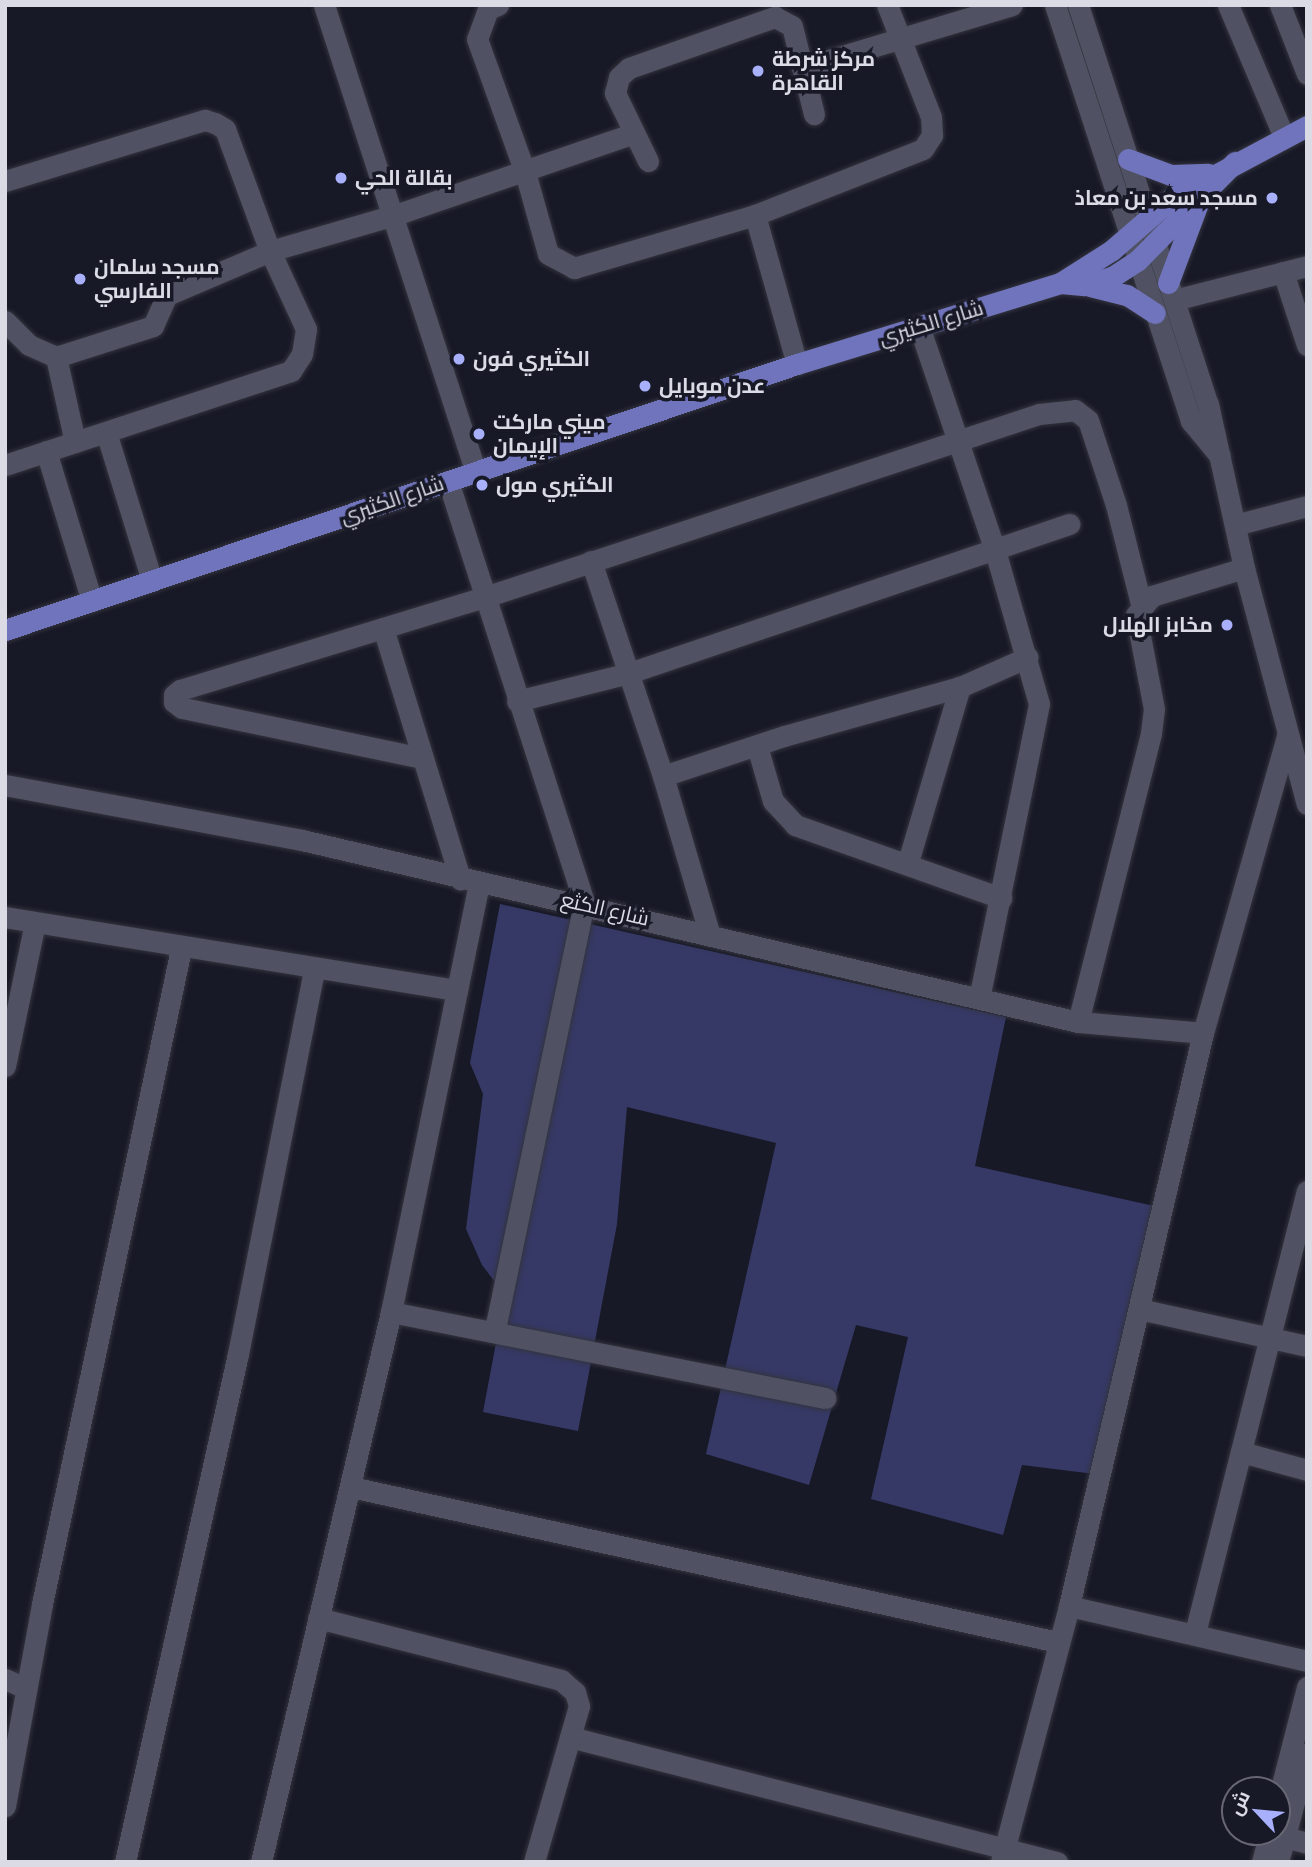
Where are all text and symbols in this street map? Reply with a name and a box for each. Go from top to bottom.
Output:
place label: مركز شرطة القاهرة [772,46,875,96]
marker: مركز شرطة القاهرة [750,63,766,79]
place label: بقالة الحي [355,165,453,191]
marker: بقالة الحي [333,170,349,186]
place label: مسجد سعد بن معاذ [1075,185,1258,211]
marker: مسجد سعد بن معاذ [1264,190,1280,206]
place label: مسجد سلمان الفارسي [94,254,220,304]
marker: مسجد سلمان الفارسي [72,271,88,287]
street label: شارع الكثيري [876,295,986,351]
place label: الكثيري فون [473,346,590,372]
marker: الكثيري فون [451,351,467,367]
place label: عدن موبايل [659,373,765,399]
marker: عدن موبايل [637,378,653,394]
place label: ميني ماركت الإيمان [493,409,606,459]
marker: ميني ماركت الإيمان [471,426,487,442]
street label: شارع الكثيري [337,471,447,529]
place label: الكثيري مول [496,472,614,498]
marker: الكثيري مول [474,477,490,493]
place label: مخابز الهلال [1103,612,1213,638]
marker: مخابز الهلال [1219,617,1235,633]
street label: شارع الكثع [558,887,652,931]
north arrow [1221,1776,1291,1846]
text: ش [1223,1786,1255,1819]

